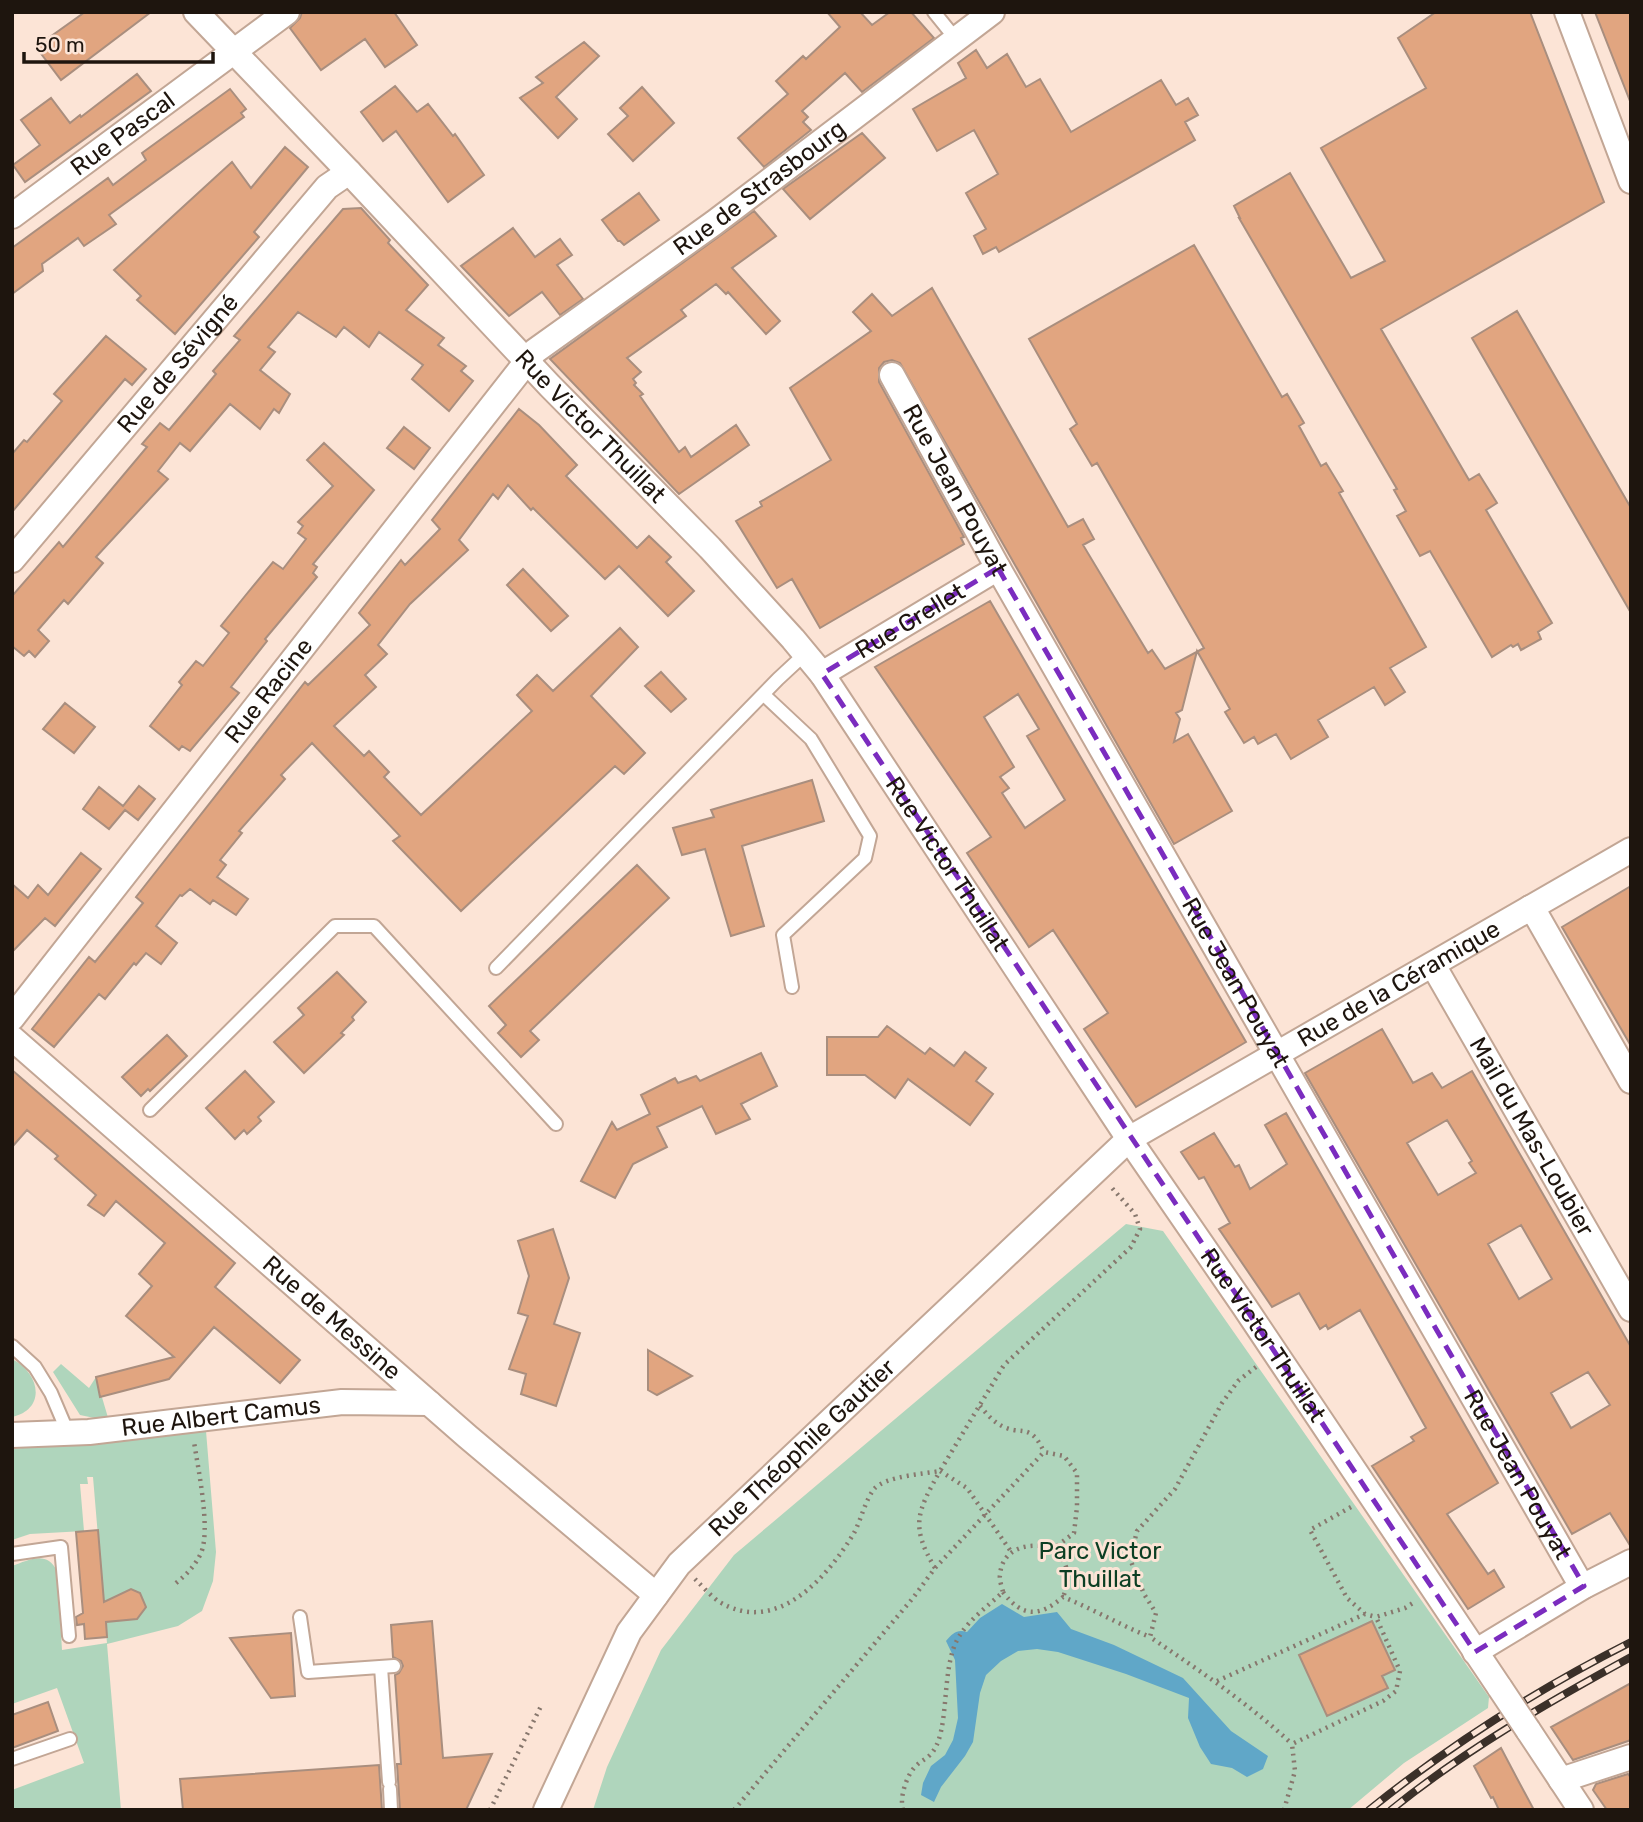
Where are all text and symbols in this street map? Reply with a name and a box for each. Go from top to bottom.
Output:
scale bar [24,21,214,65]
text: 50 m [35,32,85,57]
street label: Rue Pascal [65,86,180,182]
street label: Rue de Strasbourg [668,114,851,261]
street label: Rue de Sévigné [111,289,244,439]
street label: Rue Victor Thuillat [509,344,671,509]
street label: Rue Jean Pouyat [897,400,1013,580]
street label: Rue Grellet [850,577,970,665]
street label: Rue Racine [219,633,318,749]
street label: Rue Victor Thuillat [880,772,1015,957]
street label: Rue Jean Pouyat [1176,893,1295,1072]
street label: Rue de la Céramique [1292,914,1505,1053]
street label: Mail du Mas-Loubier [1464,1032,1600,1241]
street label: Rue Victor Thuillat [1195,1243,1332,1427]
street label: Rue de Messine [257,1250,407,1386]
street label: Rue Théophile Gautier [703,1353,901,1542]
street label: Rue Jean Pouyat [1458,1385,1577,1564]
street label: Rue Albert Camus [120,1391,322,1442]
park label: Parc Victor Thuillat [1039,1537,1161,1593]

